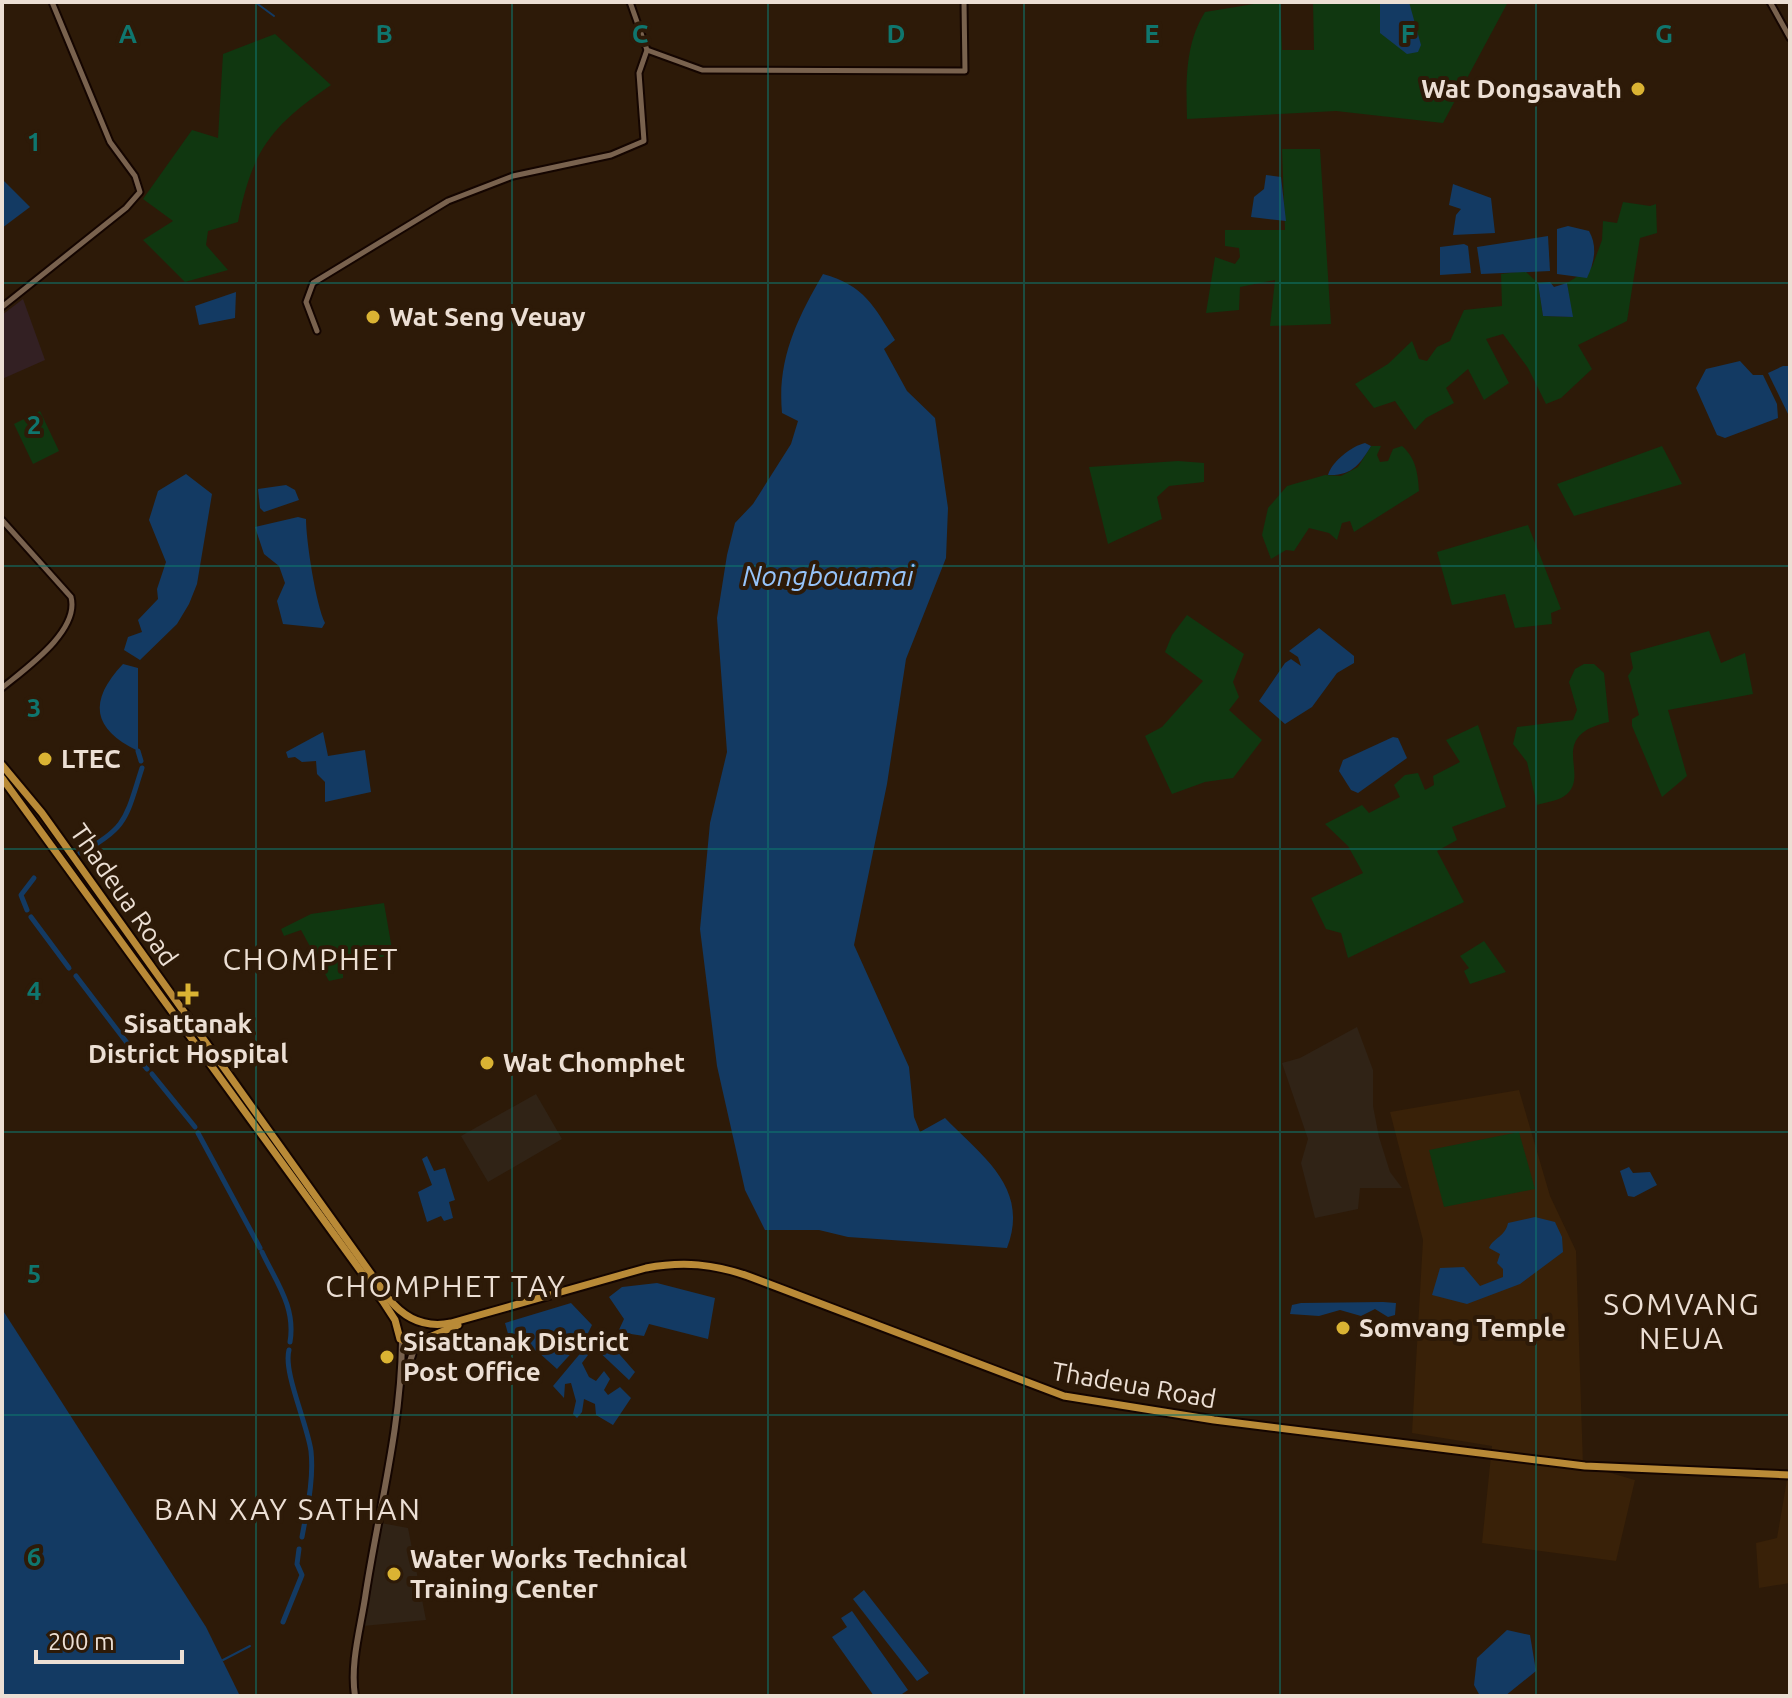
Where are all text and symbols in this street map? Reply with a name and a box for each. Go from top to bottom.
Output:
text: A [119,19,138,48]
text: B [375,19,393,48]
text: C [632,19,649,48]
text: D [887,19,905,48]
text: E [1144,19,1160,48]
text: F [1401,19,1415,48]
text: G [1655,19,1673,48]
place label: Wat Dongsavath [1421,74,1622,103]
marker: Wat Dongsavath [1629,80,1647,98]
text: 1 [27,127,41,156]
place label: Wat Seng Veuay [389,302,586,331]
marker: Wat Seng Veuay [364,308,382,326]
text: 2 [27,410,41,439]
water label: Nongbouamai [742,560,915,591]
text: 3 [27,693,41,722]
place label: LTEC [61,744,121,773]
marker: LTEC [36,750,54,768]
street label: Thadeua Road [65,818,184,971]
district label: CHOMPHET [222,942,400,976]
text: 4 [27,976,41,1005]
marker: Sisattanak District Hospital [177,983,199,1005]
place label: Sisattanak District Hospital [88,1009,288,1068]
place label: Wat Chomphet [503,1048,685,1077]
marker: Wat Chomphet [478,1054,496,1072]
text: 5 [27,1259,41,1288]
district label: CHOMPHET TAY [325,1269,567,1303]
district label: SOMVANG NEUA [1603,1287,1761,1355]
place label: Somvang Temple [1359,1313,1566,1342]
marker: Somvang Temple [1334,1319,1352,1337]
place label: Sisattanak District Post Office [403,1327,629,1386]
marker: Sisattanak District Post Office [378,1348,396,1366]
street label: Thadeua Road [1050,1356,1219,1413]
district label: BAN XAY SATHAN [154,1492,422,1526]
text: 6 [27,1542,41,1571]
place label: Water Works Technical Training Center [410,1544,687,1603]
marker: Water Works Technical Training Center [385,1565,403,1583]
scale bar [36,1614,182,1664]
text: 200 m [48,1628,115,1655]

